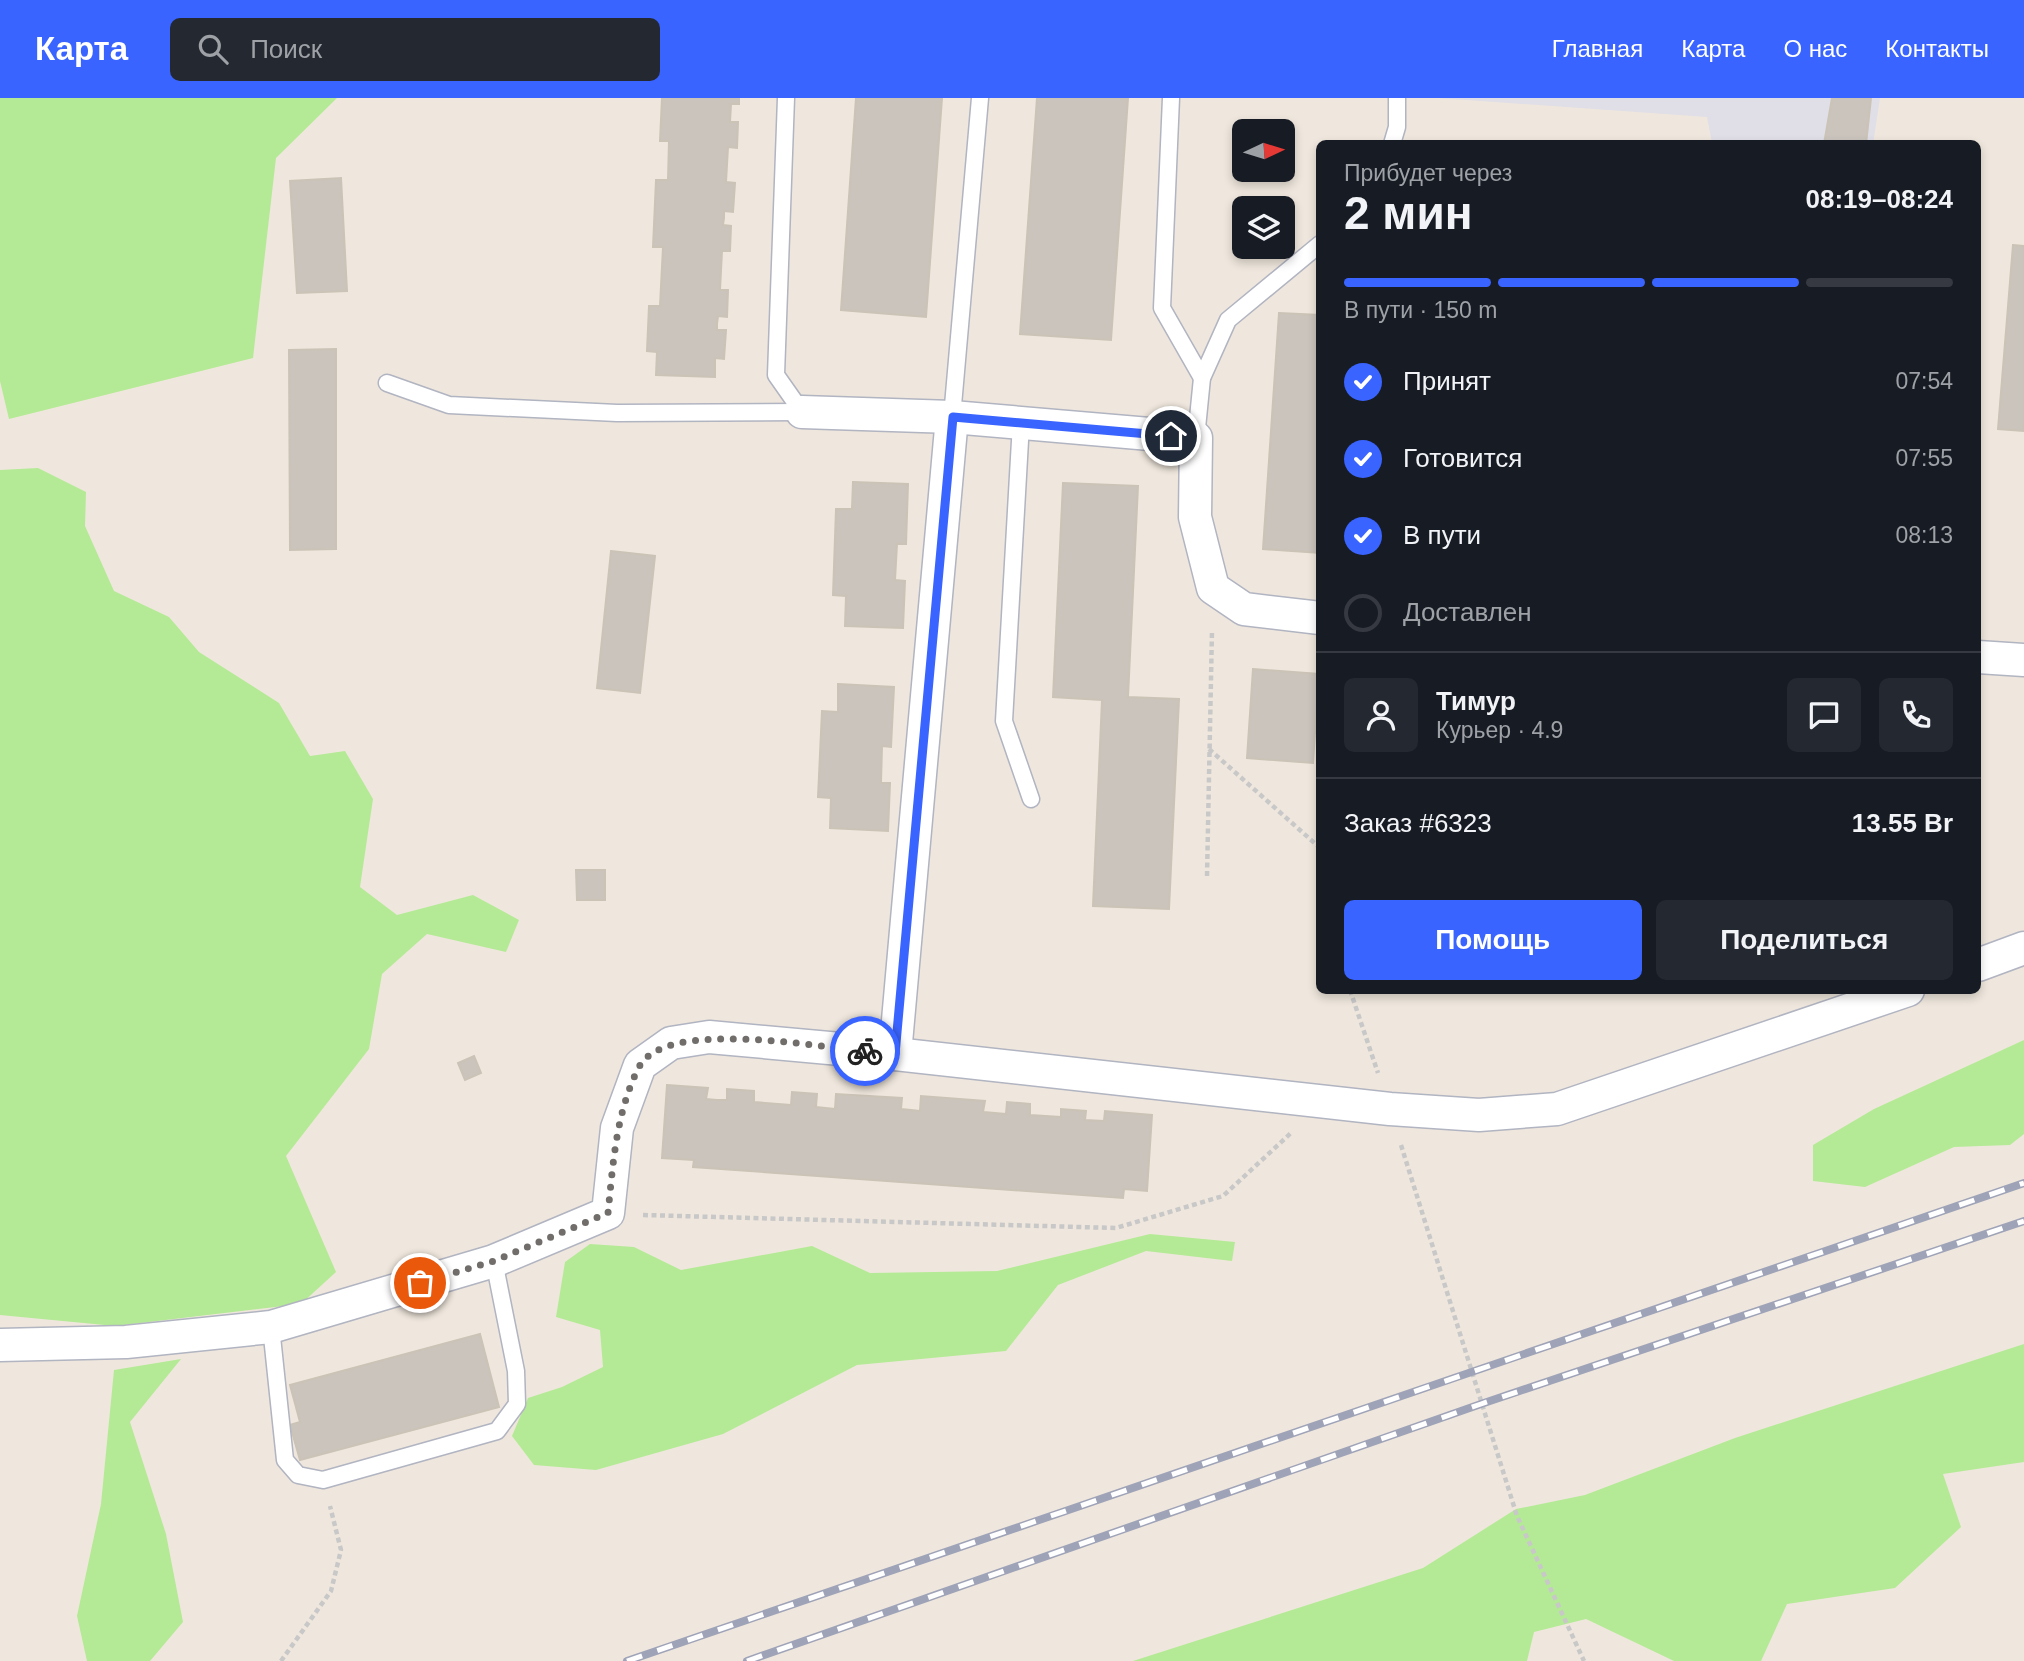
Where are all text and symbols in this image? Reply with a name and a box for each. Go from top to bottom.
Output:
search box [170,18,660,81]
text: Карта [35,30,128,67]
icon: search [194,30,232,68]
text: Поиск [250,34,322,64]
text: Главная [1552,35,1643,62]
text: Карта [1681,35,1745,62]
text: О нас [1783,35,1847,62]
text: Контакты [1885,35,1989,62]
north arrow [1232,119,1295,182]
map controls [1232,119,1295,259]
text: Прибудет через [1344,160,1512,186]
text: 08:19–08:24 [1806,184,1953,214]
text: 2 мин [1344,187,1472,239]
button: layers [1232,196,1295,259]
text: В пути · 150 m [1344,297,1497,323]
icon: check [1344,363,1382,401]
text: Принят [1403,366,1491,396]
text: 07:54 [1895,368,1953,394]
pin [1141,406,1201,466]
icon: home [1152,417,1190,455]
icon: check [1344,440,1382,478]
text: Готовится [1403,443,1522,473]
text: 07:55 [1895,445,1953,471]
icon: check [1344,517,1382,555]
text: В пути [1403,520,1481,550]
text: 08:13 [1895,522,1953,548]
text: Доставлен [1403,597,1532,627]
button: person [1344,678,1418,752]
button: chat [1787,678,1861,752]
button: phone [1879,678,1953,752]
text: Тимур [1436,686,1516,716]
text: Курьер · 4.9 [1436,717,1563,743]
text: Заказ #6323 [1344,808,1492,838]
text: 13.55 Br [1852,808,1953,838]
button: Помощь [1344,900,1642,980]
button: Поделиться [1656,900,1953,980]
courier [830,1016,900,1086]
icon: bike [846,1032,884,1070]
pin [390,1253,450,1313]
icon: bag [401,1264,439,1302]

